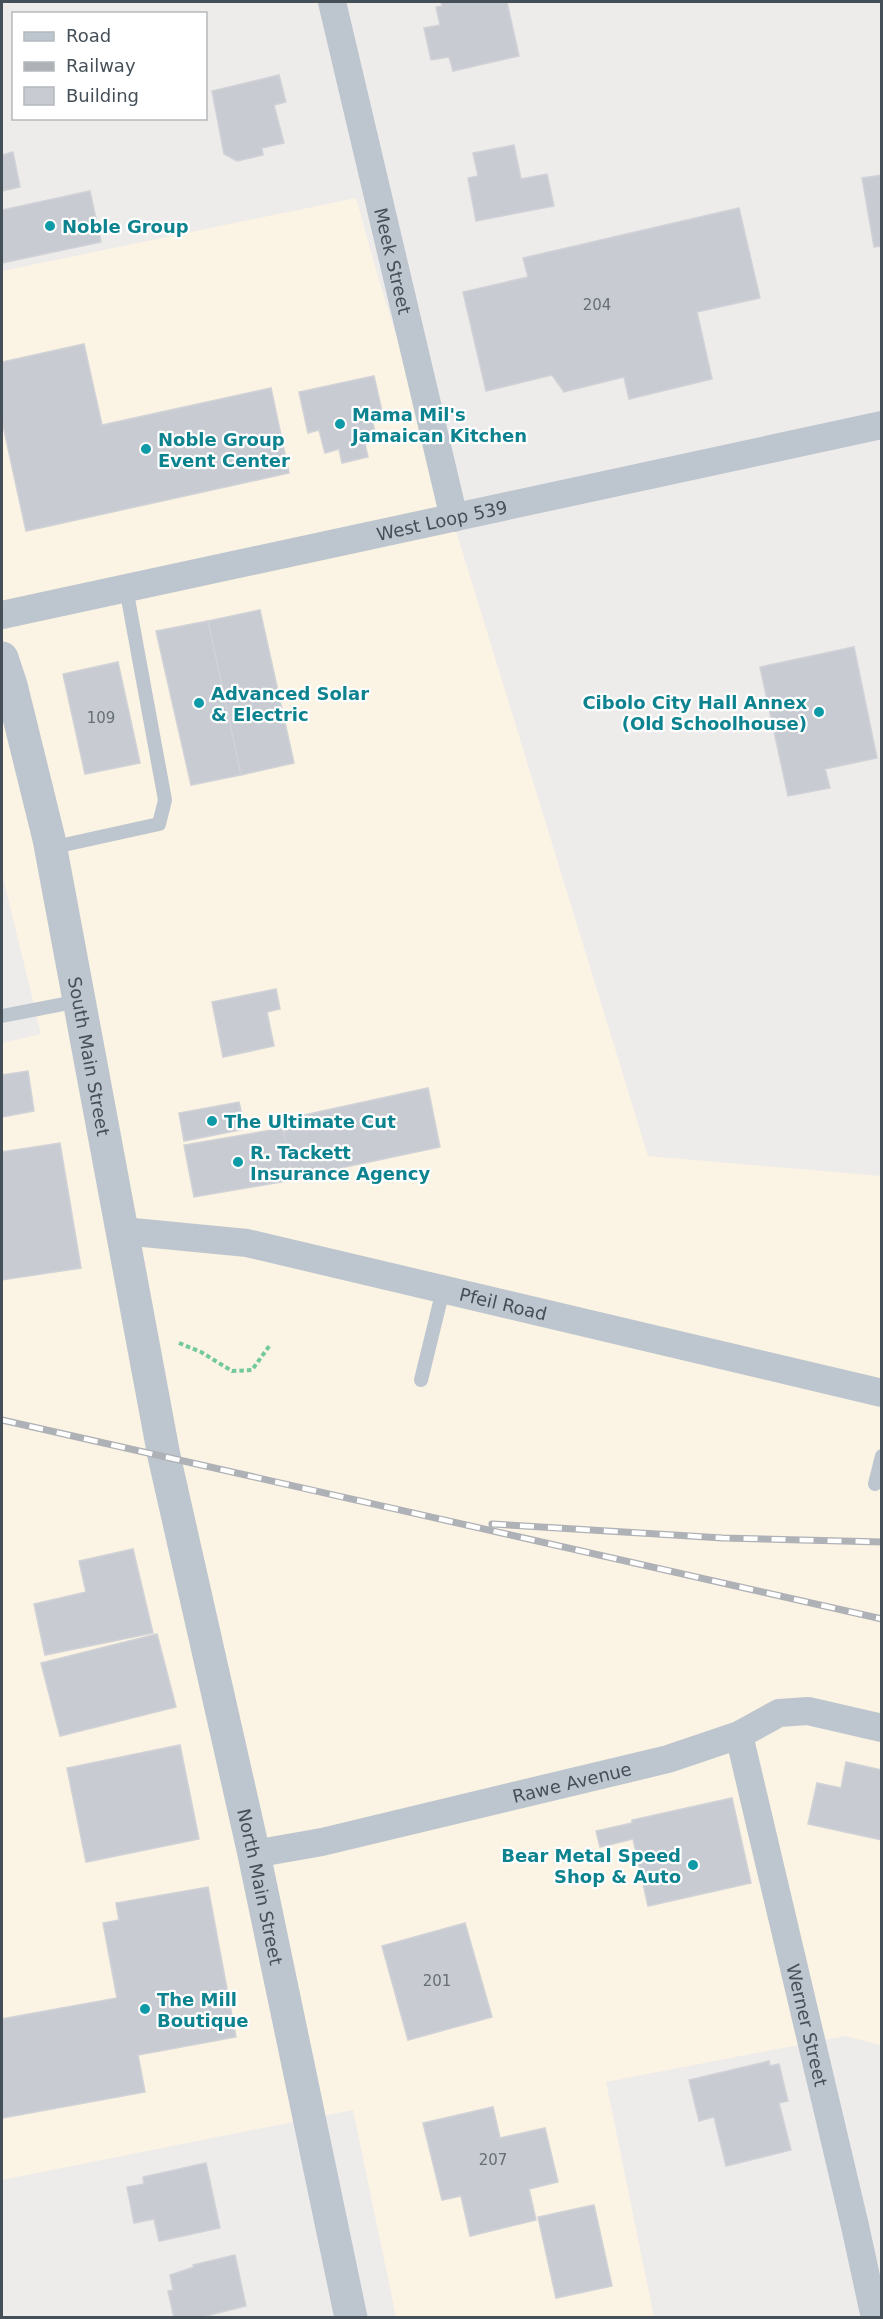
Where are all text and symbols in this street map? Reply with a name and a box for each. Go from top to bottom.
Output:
legend [12,12,207,120]
text: Road [66,25,111,46]
text: Railway [66,55,136,76]
text: Building [66,85,139,106]
street label: Meek Street [370,206,416,316]
place label: Noble Group [62,216,189,237]
marker: Noble Group [43,219,57,233]
house number: 204 [583,296,611,314]
place label: Mama Mil's Jamaican Kitchen [350,404,527,446]
marker: Mama Mil's Jamaican Kitchen [333,417,347,431]
place label: Noble Group Event Center [158,429,290,471]
marker: Noble Group Event Center [139,442,153,456]
street label: West Loop 539 [375,496,509,544]
place label: Advanced Solar & Electric [211,683,369,725]
place label: Cibolo City Hall Annex (Old Schoolhouse) [582,692,807,734]
marker: Advanced Solar & Electric [192,696,206,710]
marker: Cibolo City Hall Annex (Old Schoolhouse) [812,705,826,719]
house number: 109 [87,709,115,727]
street label: South Main Street [64,975,115,1138]
place label: The Ultimate Cut [224,1111,396,1132]
marker: The Ultimate Cut [205,1114,219,1128]
place label: R. Tackett Insurance Agency [250,1142,431,1184]
marker: R. Tackett Insurance Agency [231,1155,245,1169]
street label: Pfeil Road [458,1283,549,1324]
street label: Rawe Avenue [510,1758,633,1806]
street label: North Main Street [233,1806,287,1967]
place label: Bear Metal Speed Shop & Auto [501,1845,681,1887]
marker: Bear Metal Speed Shop & Auto [686,1858,700,1872]
street label: Werner Street [783,1962,832,2088]
house number: 201 [423,1972,451,1990]
place label: The Mill Boutique [157,1989,249,2031]
marker: The Mill Boutique [138,2002,152,2016]
house number: 207 [479,2151,507,2169]

